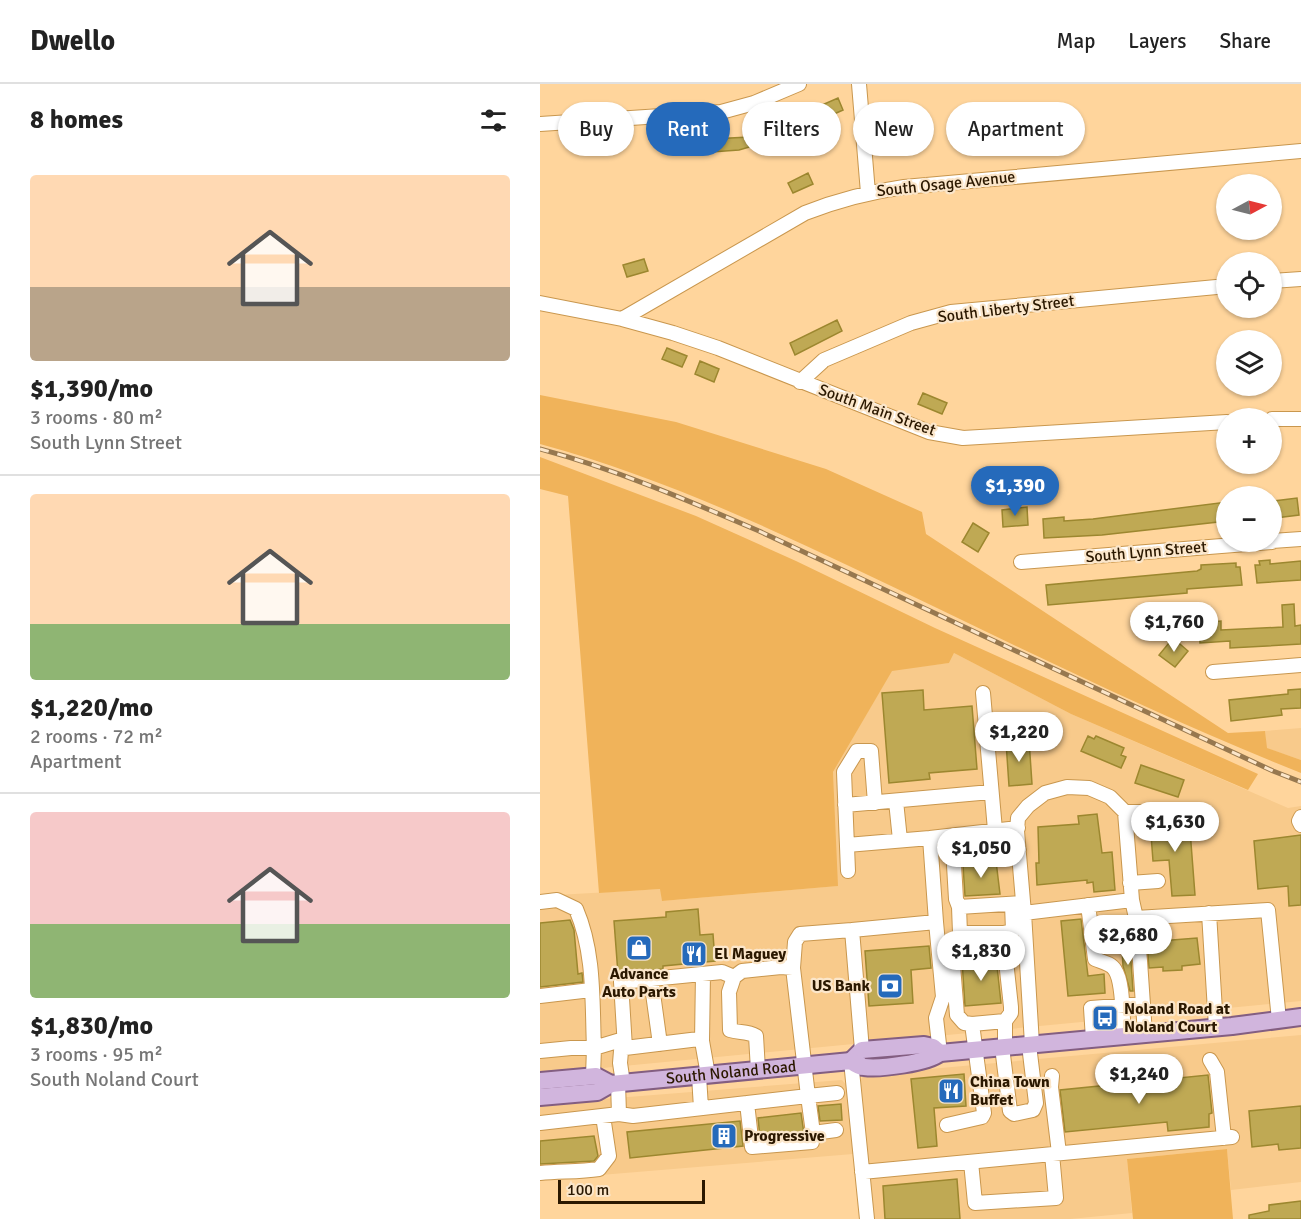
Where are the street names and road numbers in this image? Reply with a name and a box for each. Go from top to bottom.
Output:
street label: South Osage Avenue [876,167,1016,201]
street label: South Liberty Street [937,291,1076,327]
street label: South Main Street [816,380,939,441]
street label: South Lynn Street [1085,537,1208,567]
street label: South Noland Road [665,1056,797,1089]

